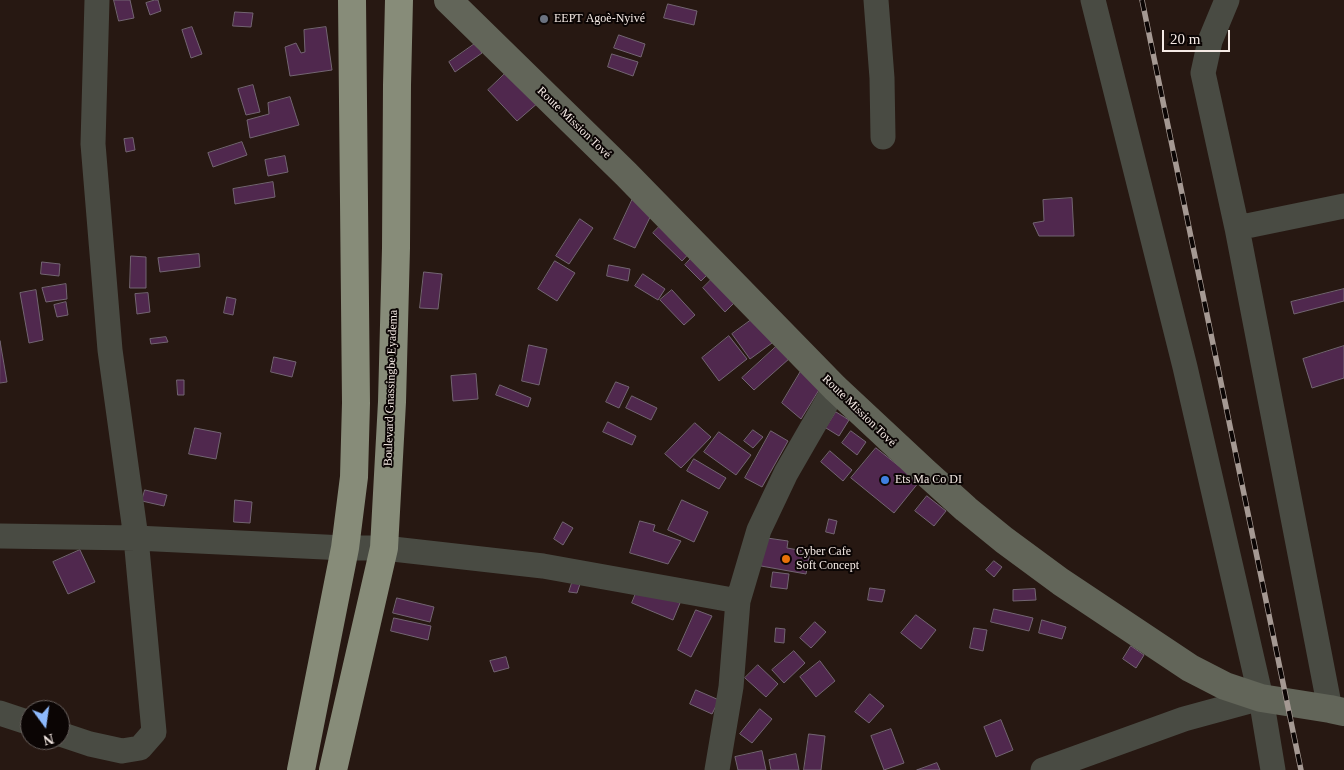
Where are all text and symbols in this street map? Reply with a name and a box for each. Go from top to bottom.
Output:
place label: EEPT Agoè-Nyivé [554,12,645,26]
marker: EEPT Agoè-Nyivé [538,13,550,25]
scale bar [1164,20,1232,52]
text: 20 m [1170,31,1200,47]
street label: Route Mission Tové [534,84,614,162]
street label: Boulevard Gnassingbe Eyadema [381,309,401,467]
street label: Route Mission Tové [819,372,899,450]
place label: Ets Ma Co DI [895,473,962,487]
marker: Ets Ma Co DI [879,474,891,486]
place label: Cyber Cafe Soft Concept [796,545,859,573]
marker: Cyber Cafe Soft Concept [780,553,792,565]
north arrow [20,700,70,750]
text: N [42,731,55,748]

